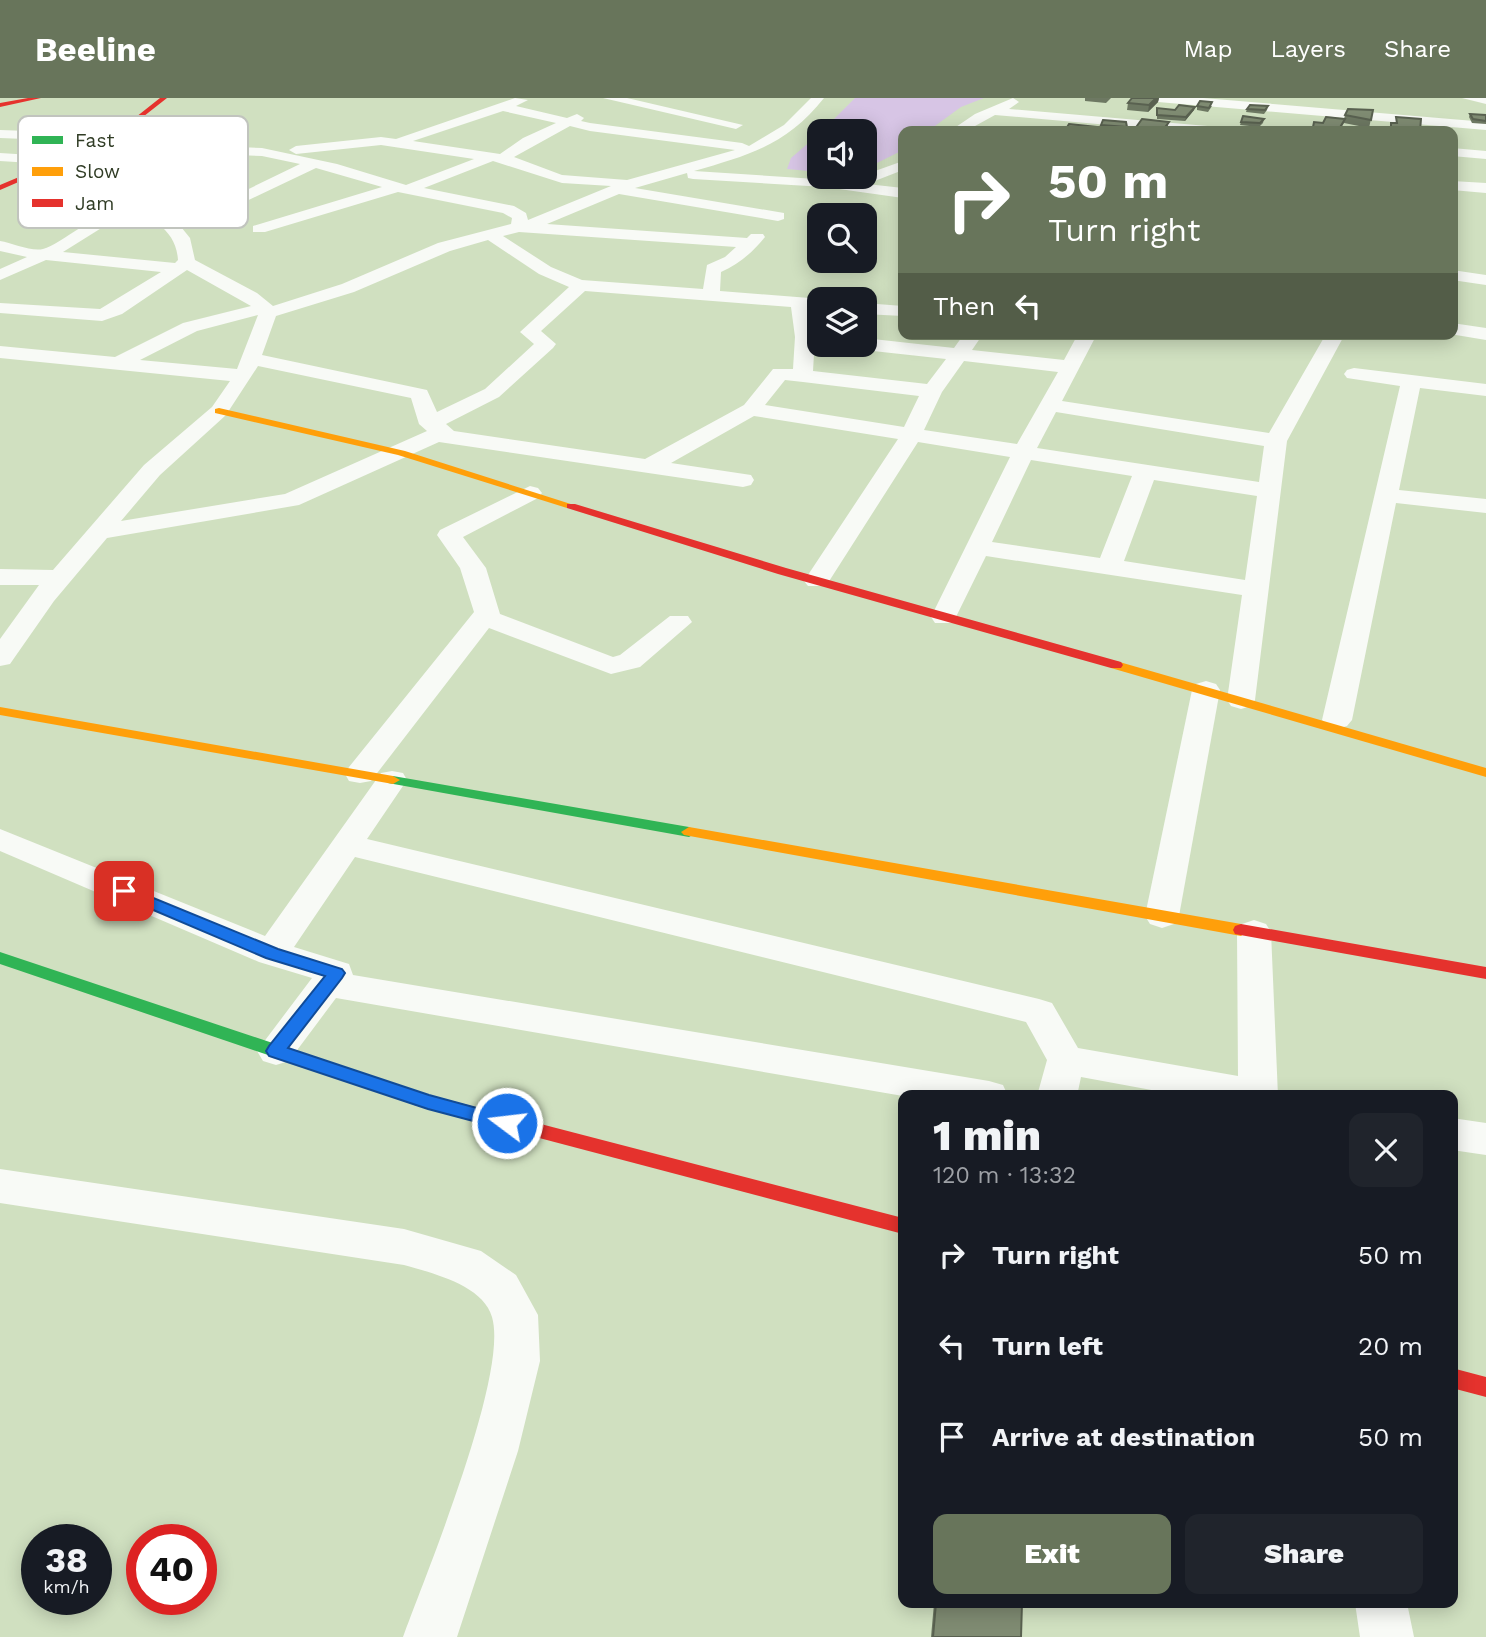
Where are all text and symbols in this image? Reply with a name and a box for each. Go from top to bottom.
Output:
text: Beeline [35,30,156,69]
text: Map [1184,35,1232,63]
text: Layers [1270,35,1346,63]
text: Share [1384,35,1451,63]
legend [18,116,248,228]
map controls [807,119,877,357]
button: sound [807,119,877,189]
text: Fast [75,129,114,152]
text: 50 m [1048,152,1168,210]
icon: right [933,154,1024,245]
text: Slow [75,160,120,183]
text: Jam [75,192,114,215]
button: search [807,203,877,273]
text: Turn right [1048,211,1200,249]
button: layers [807,287,877,357]
icon: left [1009,287,1047,325]
text: Then [933,291,995,321]
pin [94,861,154,921]
icon: arrive [105,872,143,910]
position arrow [470,1086,544,1160]
text: 1 min [933,1111,1041,1160]
button: close [1349,1113,1423,1187]
text: 120 m · 13:32 [933,1162,1076,1189]
icon: right [933,1236,971,1274]
text: Turn right [992,1240,1119,1270]
text: 50 m [1358,1240,1423,1270]
icon: left [933,1327,971,1365]
text: Turn left [992,1331,1103,1361]
text: 20 m [1358,1331,1423,1361]
icon: arrive [933,1418,971,1456]
text: Arrive at destination [992,1422,1255,1452]
text: 50 m [1358,1422,1423,1452]
button: Exit [933,1514,1171,1594]
button: Share [1185,1514,1423,1594]
speed limit sign: 40 [126,1524,217,1615]
text: 38 [45,1539,88,1581]
text: km/h [43,1576,90,1597]

